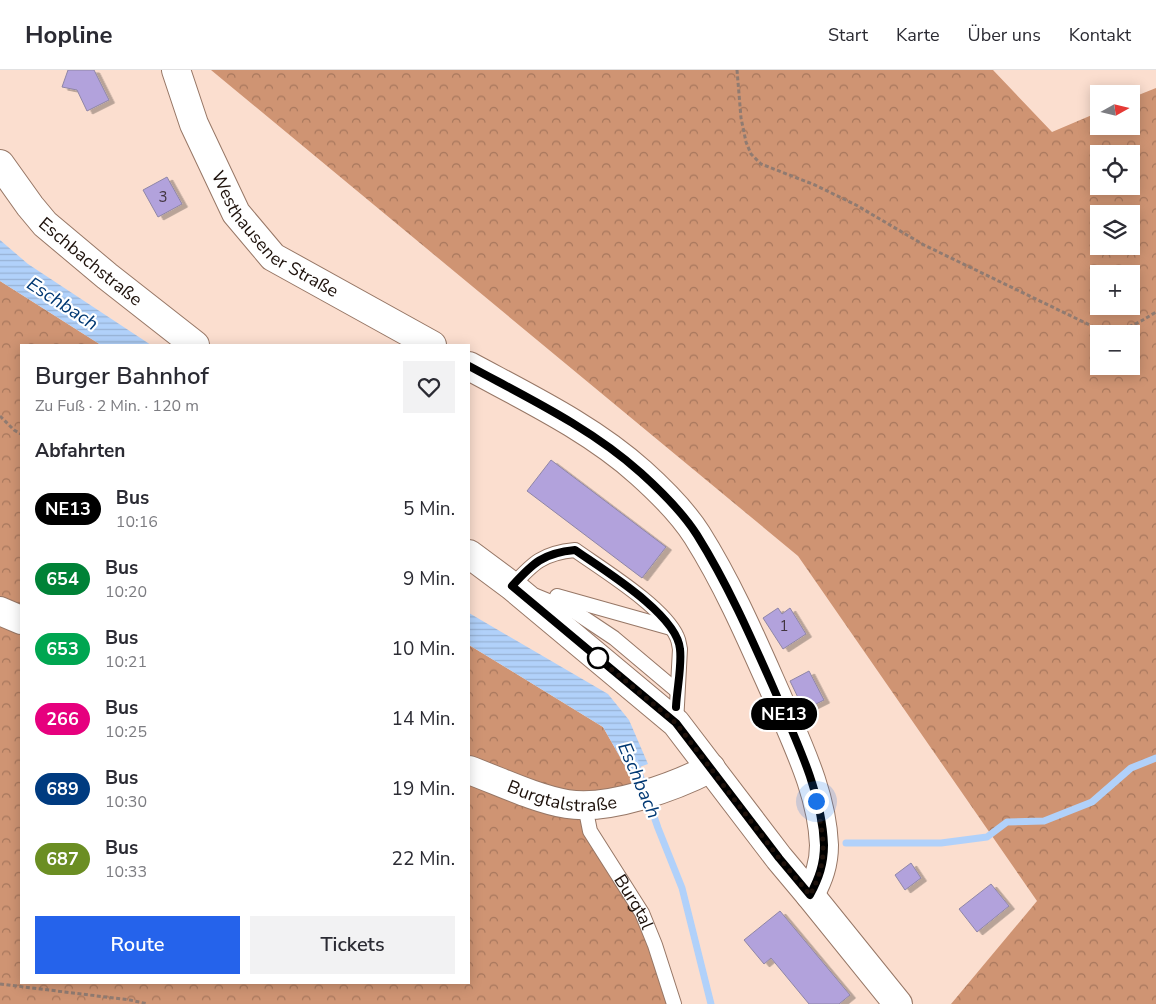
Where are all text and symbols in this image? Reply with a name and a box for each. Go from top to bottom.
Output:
text: Hopline [25,19,113,51]
text: Start [828,23,868,47]
text: Karte [896,23,940,47]
text: Über uns [968,23,1041,47]
text: Kontakt [1069,23,1131,47]
north arrow [1090,85,1140,135]
map controls [1090,85,1140,375]
button: locate [1090,145,1140,195]
street label: Westhausener Straße [206,167,343,303]
house number: 3 [158,187,168,207]
button: layers [1090,205,1140,255]
street label: Eschbachstraße [36,211,146,311]
button: + [1090,265,1140,315]
water label: Eschbach [23,272,103,334]
button: − [1090,325,1140,375]
text: Burger Bahnhof [35,360,209,392]
button: heart [403,361,455,413]
text: Zu Fuß · 2 Min. · 120 m [35,395,199,417]
text: Abfahrten [35,438,125,464]
text: Bus [116,485,149,511]
text: 5 Min. [403,496,455,522]
text: NE13 [45,497,91,521]
text: 10:16 [116,511,158,533]
text: Bus [105,555,138,581]
text: 9 Min. [403,566,455,592]
text: 654 [46,567,79,591]
text: 10:20 [105,581,147,603]
house number: 1 [779,616,789,636]
text: Bus [105,625,138,651]
text: 10 Min. [392,636,455,662]
text: 653 [46,637,79,661]
unlabelled marker [587,647,609,669]
text: 10:21 [105,651,147,673]
text: Bus [105,695,138,721]
line badge: NE13 [749,698,819,730]
text: NE13 [761,702,807,726]
text: 14 Min. [392,706,455,732]
text: 266 [46,707,79,731]
text: 10:25 [105,721,147,743]
water label: Eschbach [611,738,667,822]
text: Bus [105,765,138,791]
street label: Burgtalstraße [504,774,619,817]
text: 19 Min. [392,776,455,802]
text: 689 [46,777,79,801]
your location [804,789,829,814]
text: 10:30 [105,791,147,813]
text: Bus [105,835,138,861]
text: 22 Min. [392,846,455,872]
text: 687 [46,847,79,871]
text: 10:33 [105,861,147,883]
street label: Burgtal [608,870,660,934]
button: Route [35,916,240,974]
button: Tickets [250,916,455,974]

